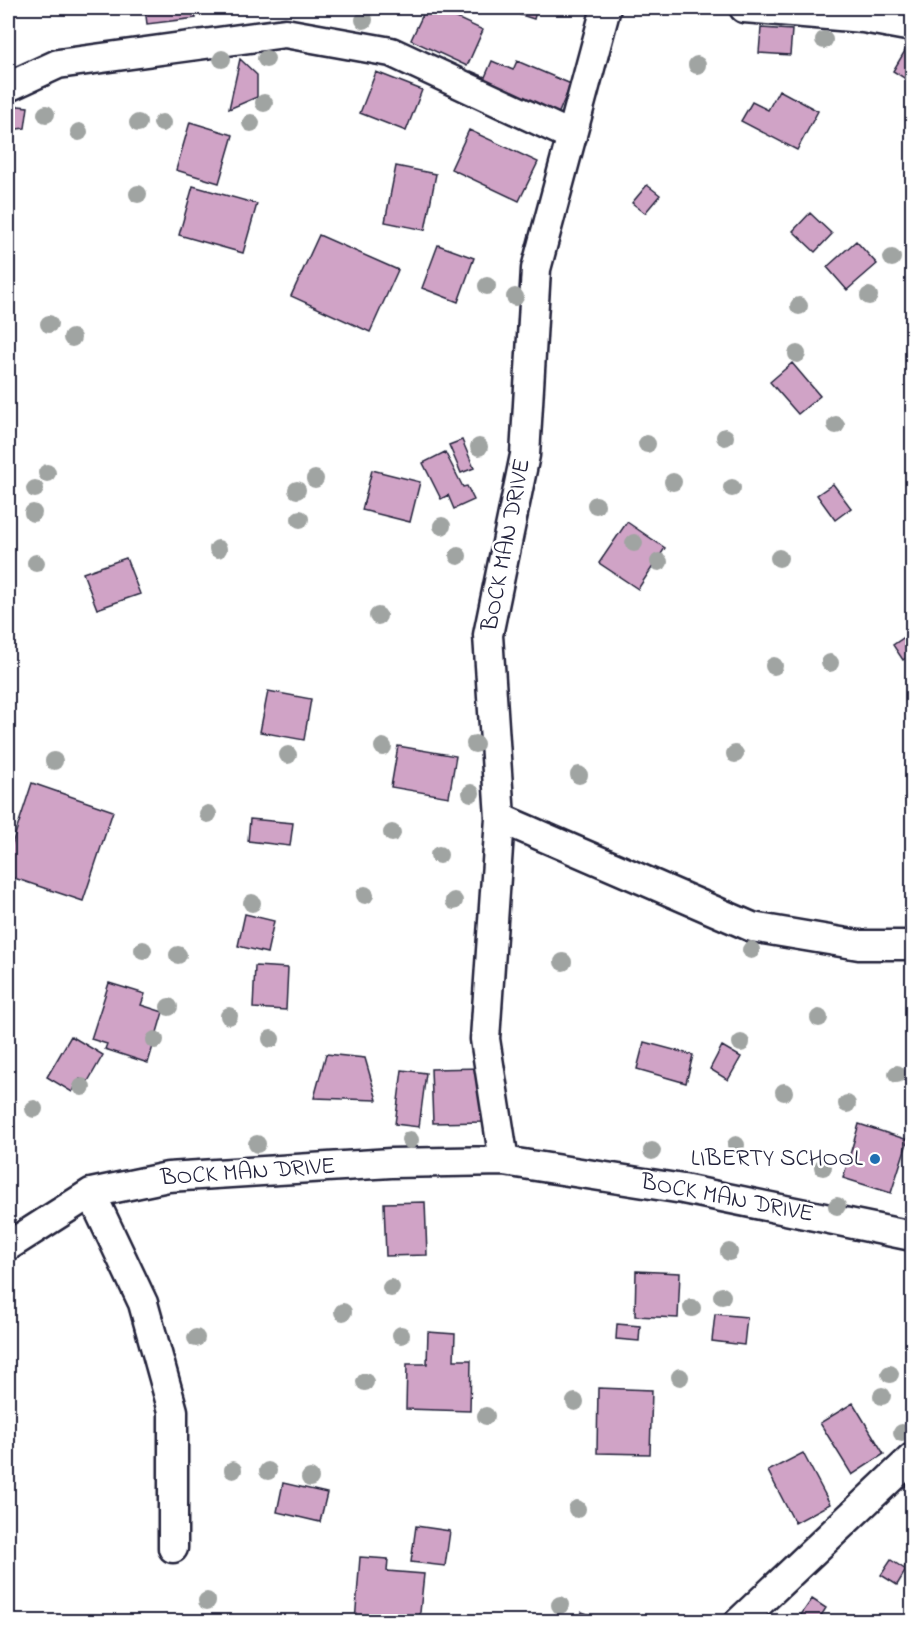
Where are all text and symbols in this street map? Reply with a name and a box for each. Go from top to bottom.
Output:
street label: BOCK MAN DRIVE [473,456,541,635]
place label: LIBERTY SCHOOL [691,1142,863,1177]
street label: BOCK MAN DRIVE [158,1149,337,1197]
marker: LIBERTY SCHOOL [868,1152,882,1166]
street label: BOCK MAN DRIVE [637,1165,816,1233]

